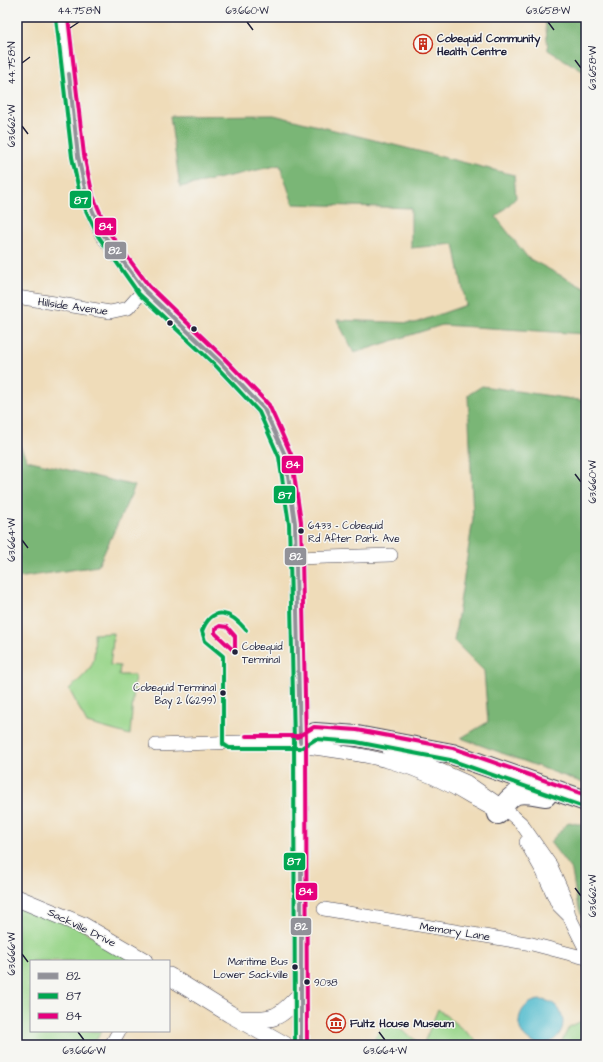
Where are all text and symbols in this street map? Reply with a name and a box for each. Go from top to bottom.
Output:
text: 44.758°N [57,4,101,18]
text: 63.660°W [225,4,269,18]
text: 63.658°W [526,4,571,18]
place label: Cobequid Community Health Centre [436,31,541,59]
building icon: Cobequid Community Health Centre [412,33,434,55]
text: 44.758°N [5,41,19,85]
text: 63.658°W [586,45,600,90]
text: 63.662°W [5,104,19,147]
line badge: 87 [69,190,92,209]
text: 87 [74,193,88,208]
line badge: 84 [94,217,117,236]
text: 84 [99,219,114,234]
line badge: 82 [104,241,127,260]
text: 82 [108,243,122,258]
street label: Hillside Avenue [37,294,109,319]
unlabelled marker [165,318,175,328]
unlabelled marker [189,324,199,334]
line badge: 84 [281,455,304,474]
text: 84 [286,457,301,472]
text: 63.660°W [586,460,600,504]
line badge: 87 [273,485,296,504]
text: 87 [278,488,292,503]
text: 63.664°W [5,518,19,562]
place label: 6433 - Cobequid Rd After Park Ave [308,519,400,546]
marker: 6433 - Cobequid Rd After Park Ave [296,526,306,536]
line badge: 82 [284,547,307,566]
text: 82 [289,549,303,564]
place label: Cobequid Terminal [242,640,283,667]
marker: Cobequid Terminal [230,647,240,657]
place label: Cobequid Terminal Bay 2 (6299) [133,681,216,709]
marker: Cobequid Terminal Bay 2 (6299) [218,688,228,698]
line badge: 87 [283,852,306,871]
text: 87 [287,854,301,869]
text: 63.662°W [586,874,600,917]
line badge: 84 [295,882,318,901]
text: 84 [299,884,314,899]
street label: Sackville Drive [45,904,118,950]
line badge: 82 [290,917,312,936]
text: 82 [294,919,308,934]
street label: Memory Lane [419,919,491,945]
text: 63.666°W [5,932,19,976]
place label: Maritime Bus Lower Sackville [213,955,289,982]
legend [30,960,170,1032]
marker: Maritime Bus Lower Sackville [290,962,300,972]
text: 82 [66,968,81,985]
place label: 9038 [314,976,338,990]
marker: 9038 [302,977,312,987]
text: 87 [66,988,82,1005]
text: 84 [66,1008,82,1025]
museum icon: Fultz House Museum [325,1012,347,1034]
place label: Fultz House Museum [350,1016,454,1031]
text: 63.666°W [62,1044,106,1058]
text: 63.664°W [363,1044,407,1058]

